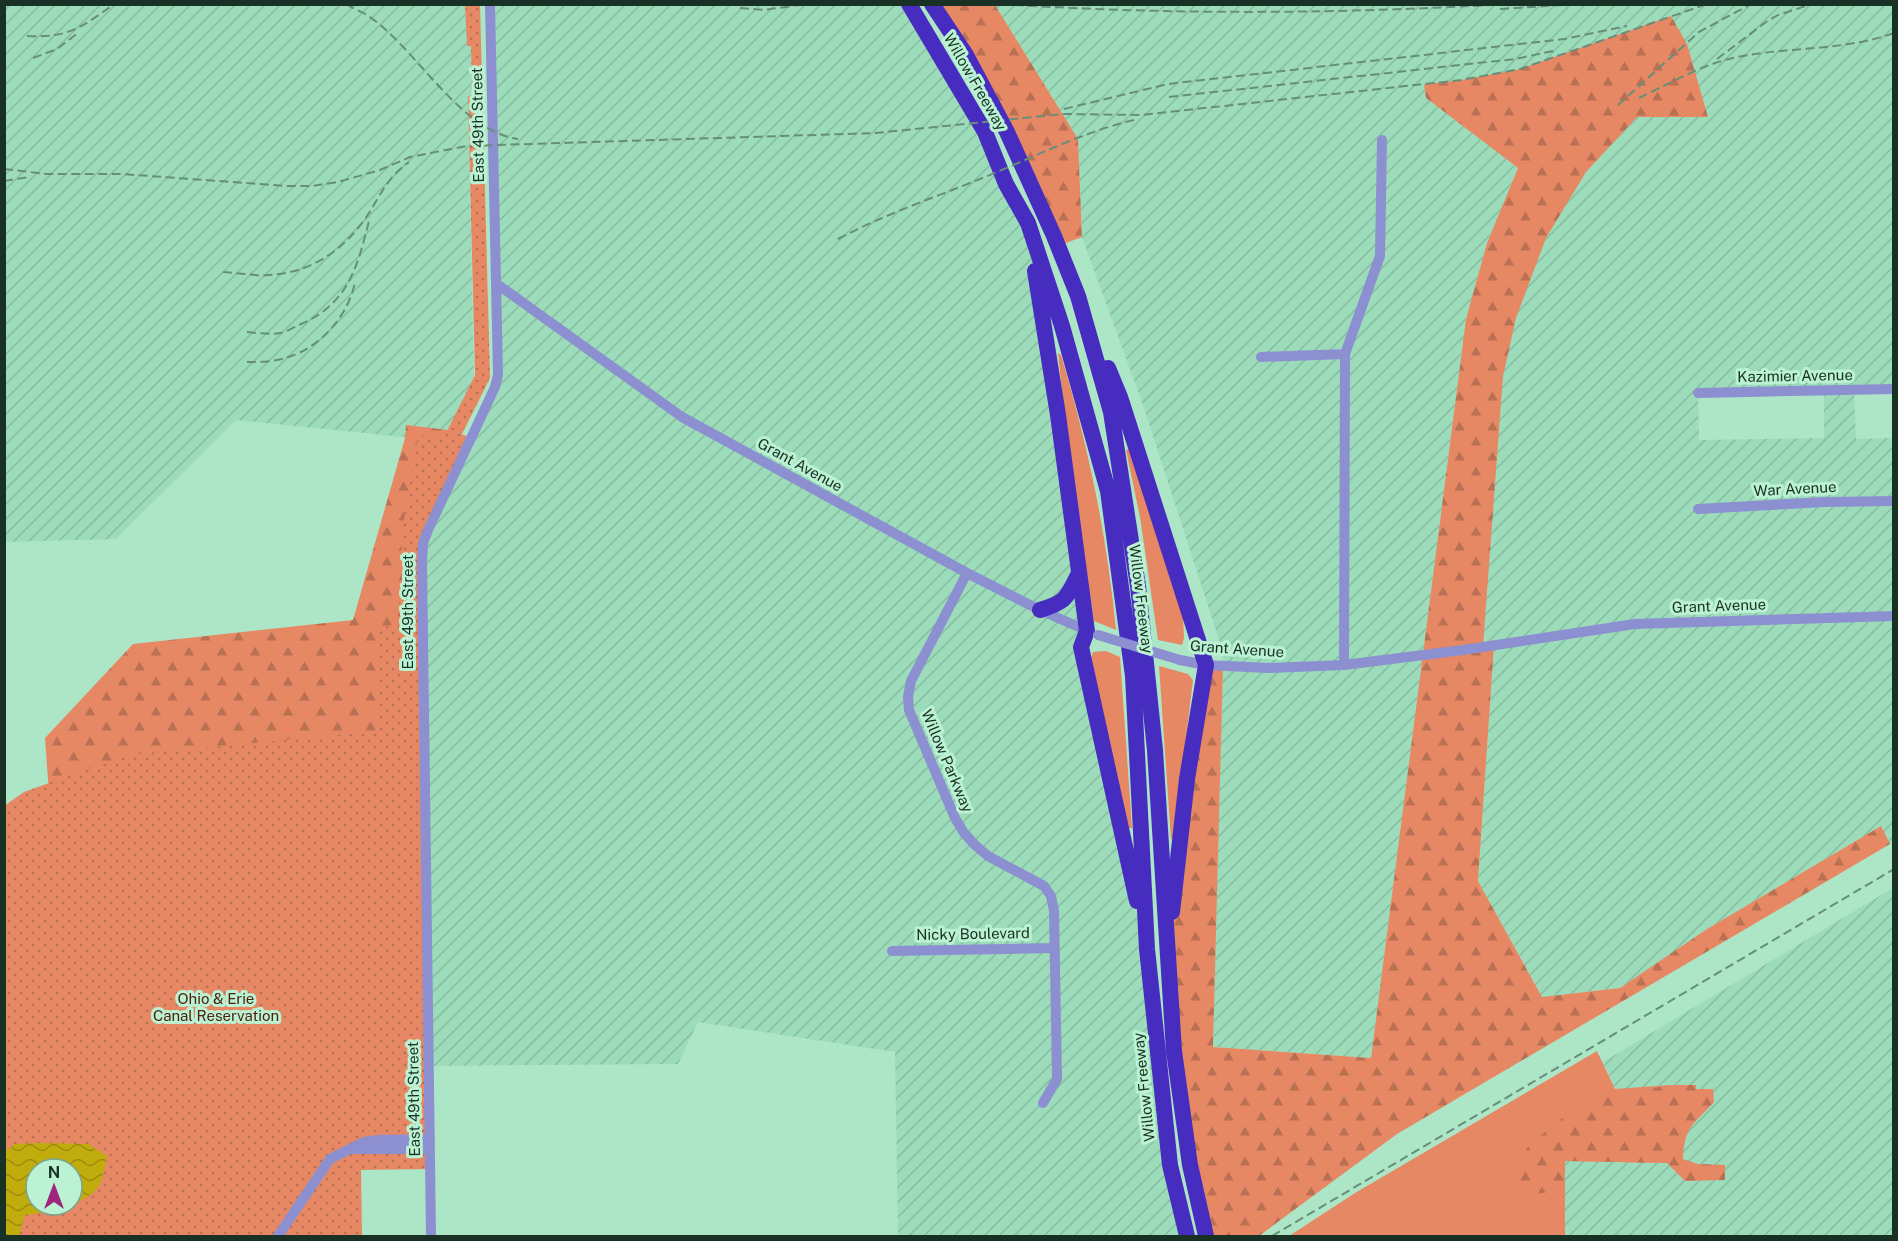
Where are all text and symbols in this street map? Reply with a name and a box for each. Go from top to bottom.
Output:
street label: Willow Freeway [941,30,1010,133]
street label: East 49th Street [468,67,487,183]
street label: Kazimier Avenue [1737,366,1853,385]
street label: Grant Avenue [755,434,846,495]
street label: War Avenue [1753,478,1837,499]
street label: Willow Freeway [1126,544,1157,654]
street label: East 49th Street [399,554,416,670]
street label: Grant Avenue [1672,595,1766,616]
street label: Grant Avenue [1189,637,1285,660]
street label: Willow Parkway [918,707,977,815]
street label: Nicky Boulevard [916,924,1030,943]
park label: Ohio & Erie Canal Reservation [153,990,279,1024]
street label: Willow Freeway [1129,1032,1158,1142]
street label: East 49th Street [404,1041,423,1157]
north arrow [24,1157,84,1217]
text: N [48,1163,60,1182]

